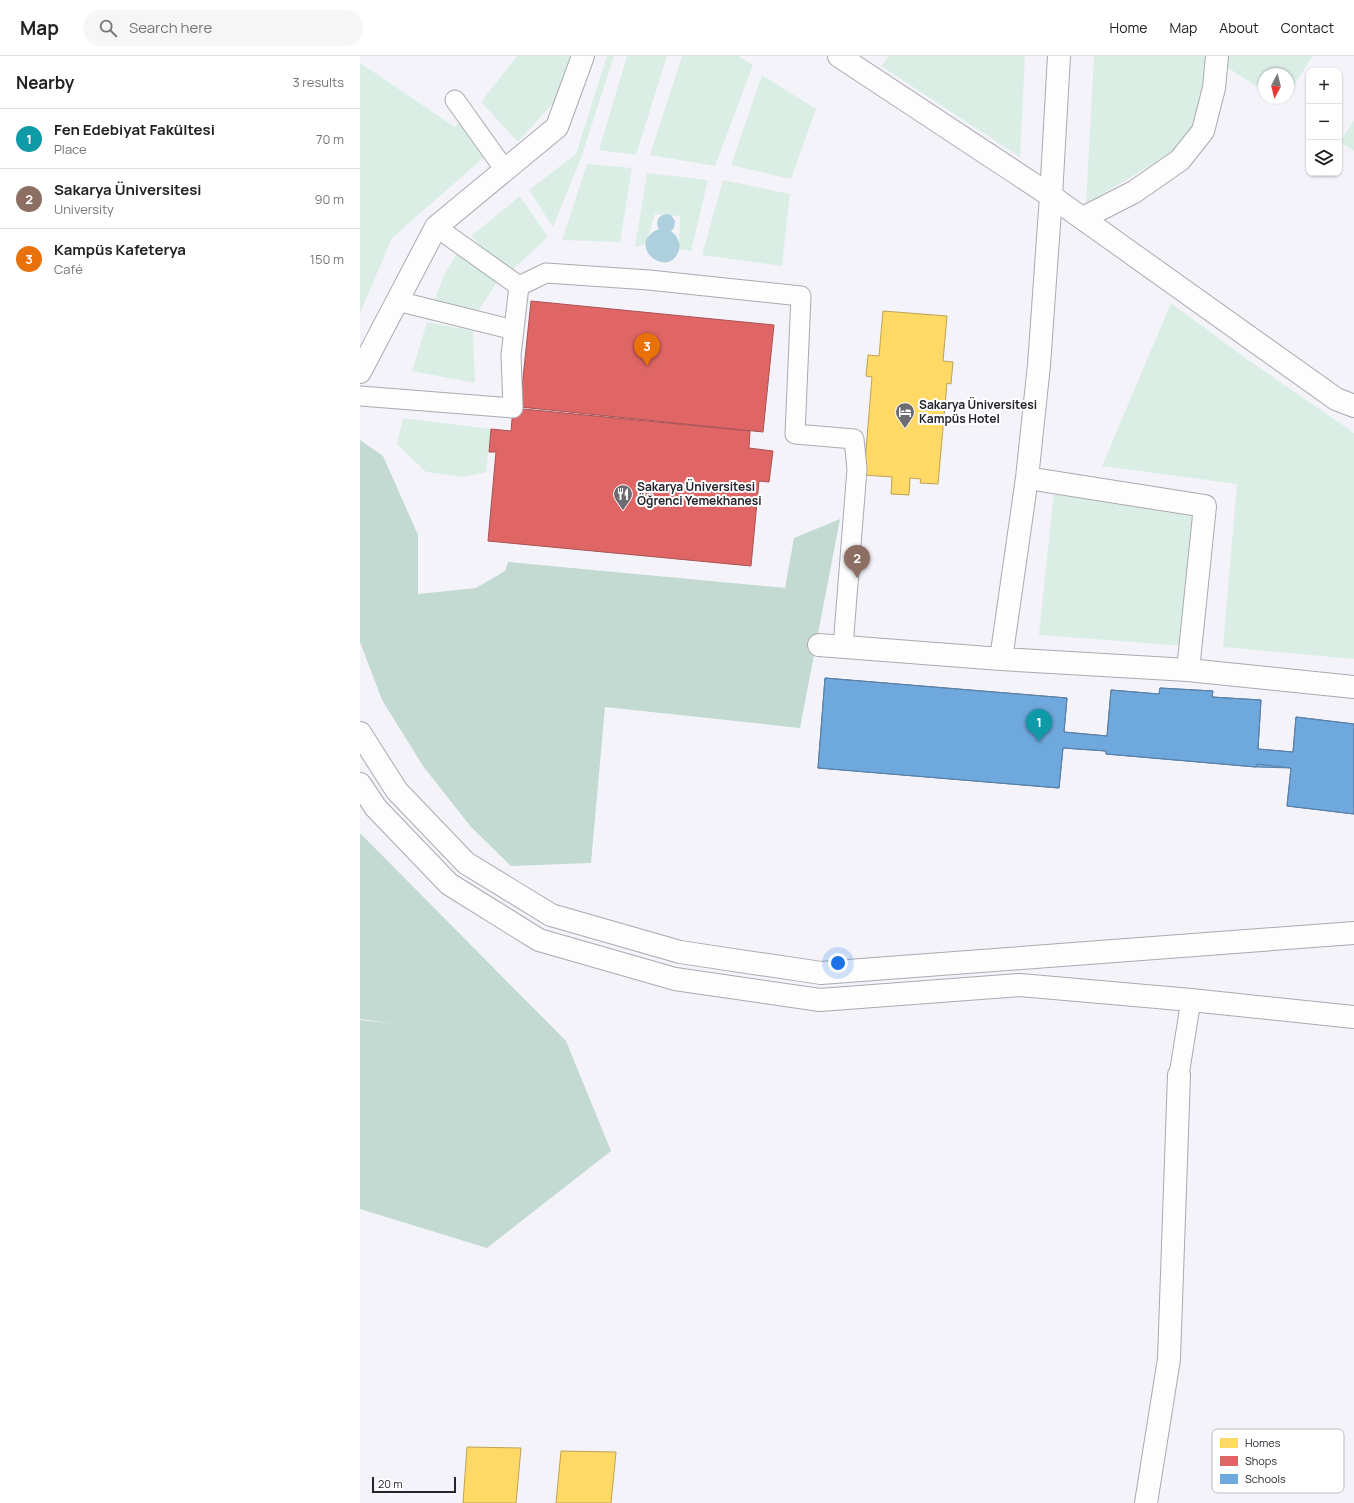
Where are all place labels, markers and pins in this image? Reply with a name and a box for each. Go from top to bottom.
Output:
pin: 3 [634,333,660,366]
place label: Sakarya Üniversitesi Kampüs Hotel [919,396,1037,427]
hotel icon: Sakarya Üniversitesi Kampüs Hotel [894,401,916,429]
place label: Sakarya Üniversitesi Öğrenci Yemekhanesi [637,478,762,509]
restaurant icon: Sakarya Üniversitesi Öğrenci Yemekhanesi [612,483,634,511]
pin: 2 [844,545,870,578]
pin: 1 [1026,709,1052,742]

